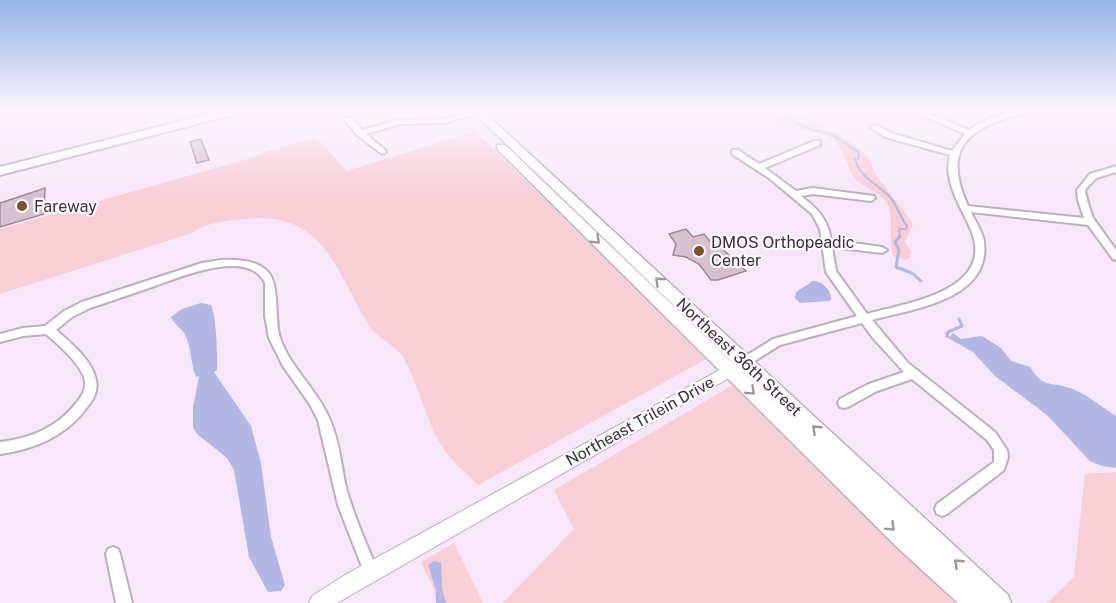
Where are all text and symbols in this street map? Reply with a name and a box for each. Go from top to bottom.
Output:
place label: Fareway [34,197,97,216]
marker: Fareway [15,199,29,213]
one-way arrow [590,233,600,244]
place label: DMOS Orthopeadic Center [711,233,854,270]
marker: DMOS Orthopeadic Center [692,244,706,258]
one-way arrow [655,277,665,288]
street label: Northeast 36th Street [672,294,806,420]
street label: Northeast Trilein Drive [563,372,717,470]
one-way arrow [743,383,754,394]
one-way arrow [812,425,823,436]
one-way arrow [883,519,894,530]
one-way arrow [954,559,965,570]

